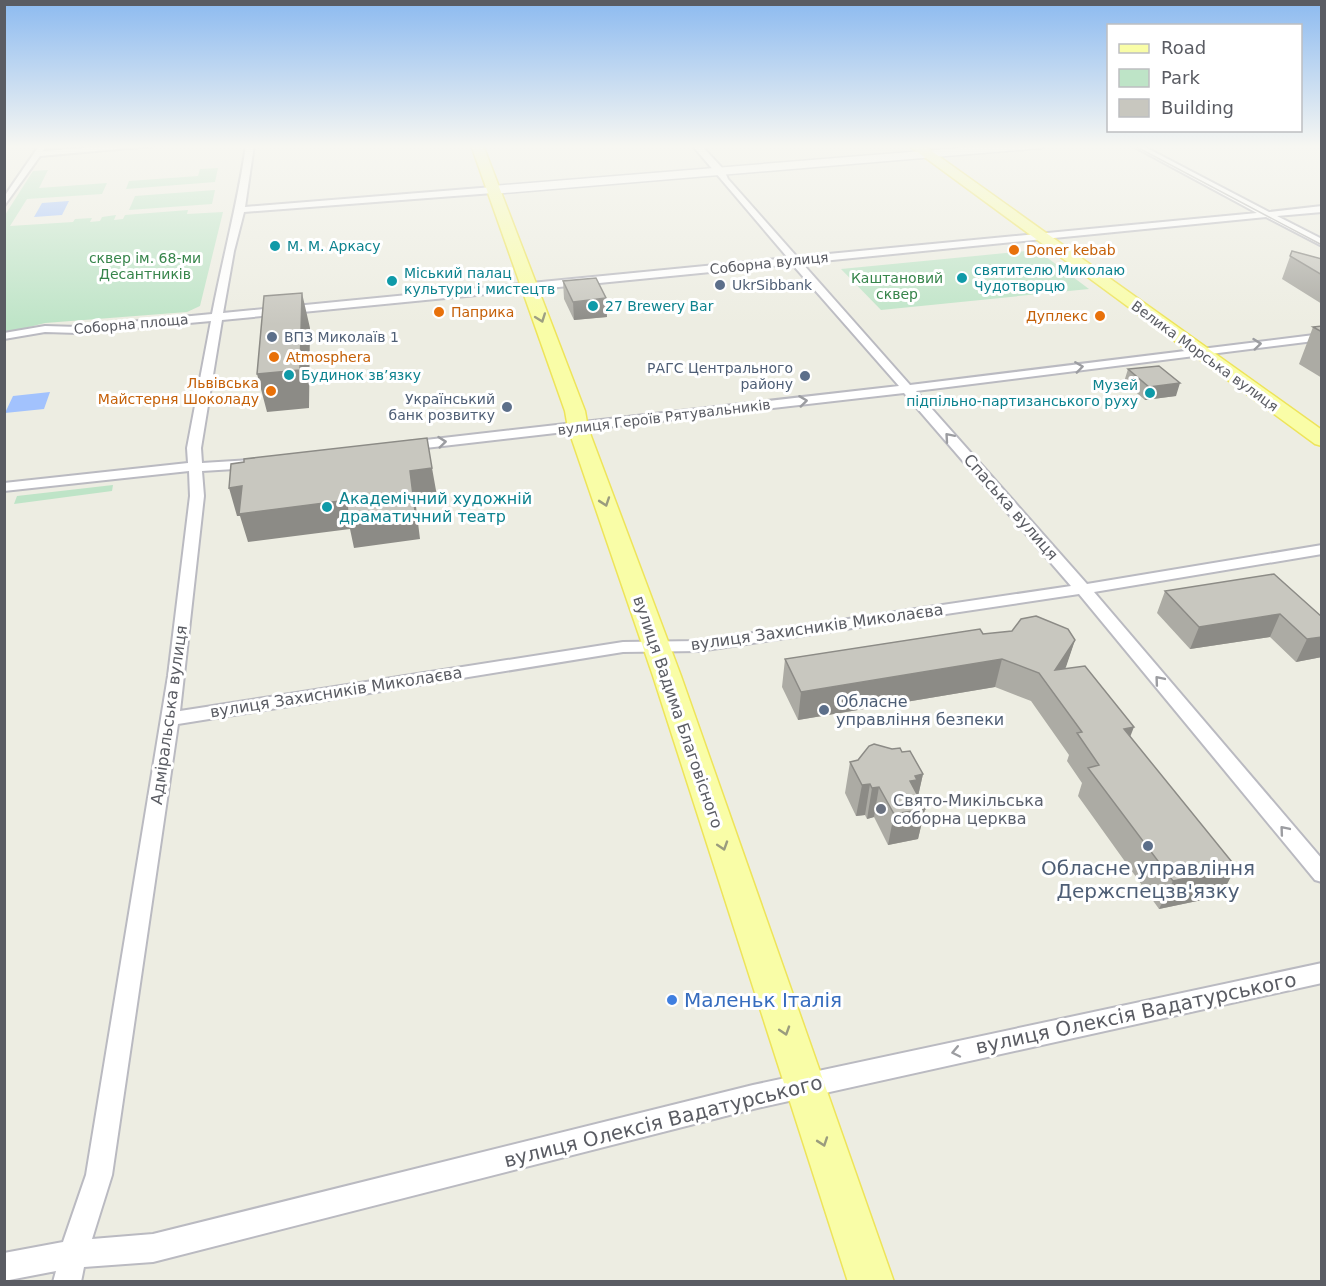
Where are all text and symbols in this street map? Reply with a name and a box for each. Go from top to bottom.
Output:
legend [1107,24,1302,132]
text: Road [1161,37,1206,58]
text: Park [1161,67,1200,88]
text: Building [1161,97,1234,118]
place label: М. М. Аркасу [287,238,380,254]
marker: М. М. Аркасу [268,239,282,253]
place label: Doner kebab [1026,242,1116,258]
marker: Doner kebab [1007,243,1021,257]
street label: Соборна вулиця [709,249,829,277]
park label: сквер ім. 68-ми Десантників [89,250,201,282]
place label: святителю Миколаю Чудотворцю [974,262,1125,294]
place label: Міський палац культури і мистецтв [404,265,555,297]
park label: Каштановий сквер [851,270,943,302]
marker: святителю Миколаю Чудотворцю [955,271,969,285]
marker: Міський палац культури і мистецтв [385,274,399,288]
place label: UkrSibbank [732,277,813,293]
marker: UkrSibbank [713,278,727,292]
street label: Велика Морська вулиця [1129,297,1281,415]
place label: 27 Brewery Bar [605,298,714,314]
marker: 27 Brewery Bar [586,299,600,313]
place label: Паприка [451,304,514,320]
marker: Паприка [432,305,446,319]
place label: Дуплекс [1026,308,1088,324]
marker: Дуплекс [1093,309,1107,323]
street label: Соборна площа [73,311,189,337]
one-way arrow [534,312,547,323]
place label: ВПЗ Миколаїв 1 [284,329,399,345]
marker: ВПЗ Миколаїв 1 [265,330,279,344]
one-way arrow [1252,339,1261,351]
place label: Atmosphera [286,349,371,365]
marker: Atmosphera [267,350,281,364]
place label: РАГС Центрального району [647,360,793,392]
one-way arrow [1075,361,1084,374]
place label: Будинок зв’язку [301,367,421,383]
marker: Будинок зв’язку [282,368,296,382]
marker: РАГС Центрального району [798,369,812,383]
place label: Львівська Майстерня Шоколаду [98,375,259,407]
place label: Музей підпільно-партизанського руху [906,377,1138,409]
marker: Львівська Майстерня Шоколаду [264,384,278,398]
marker: Музей підпільно-партизанського руху [1143,386,1157,400]
place label: Український банк розвитку [389,391,495,423]
one-way arrow [798,395,807,408]
street label: вулиця Героїв Рятувальників [557,396,771,438]
marker: Український банк розвитку [500,400,514,414]
one-way arrow [946,433,957,444]
one-way arrow [437,437,446,449]
street label: Спаська вулиця [960,450,1062,564]
place label: Академічний художній драматичний театр [339,489,532,526]
one-way arrow [597,497,610,507]
marker: Академічний художній драматичний театр [320,500,334,514]
street label: вулиця Вадима Благовісного [629,593,727,831]
street label: вулиця Захисників Миколаєва [689,600,945,654]
street label: Адміральська вулиця [147,624,191,806]
street label: вулиця Захисників Миколаєва [209,663,463,721]
one-way arrow [1156,676,1167,687]
place label: Обласне управління безпеки [836,692,1004,729]
marker: Обласне управління безпеки [817,703,831,717]
place label: Свято-Микільська соборна церква [893,791,1044,828]
marker: Свято-Микільська соборна церква [874,802,888,816]
one-way arrow [1280,825,1291,836]
marker: Обласне управління Держспецзв'язку [1141,839,1155,853]
one-way arrow [716,840,729,851]
place label: Обласне управління Держспецзв'язку [1041,856,1255,903]
street label: вулиця Олексія Вадатурського [973,967,1299,1059]
place label: Маленьк Італія [684,988,842,1012]
marker: Маленьк Італія [665,993,679,1007]
one-way arrow [778,1025,791,1035]
one-way arrow [952,1045,962,1058]
street label: вулиця Олексія Вадатурського [501,1070,825,1172]
one-way arrow [815,1136,828,1147]

